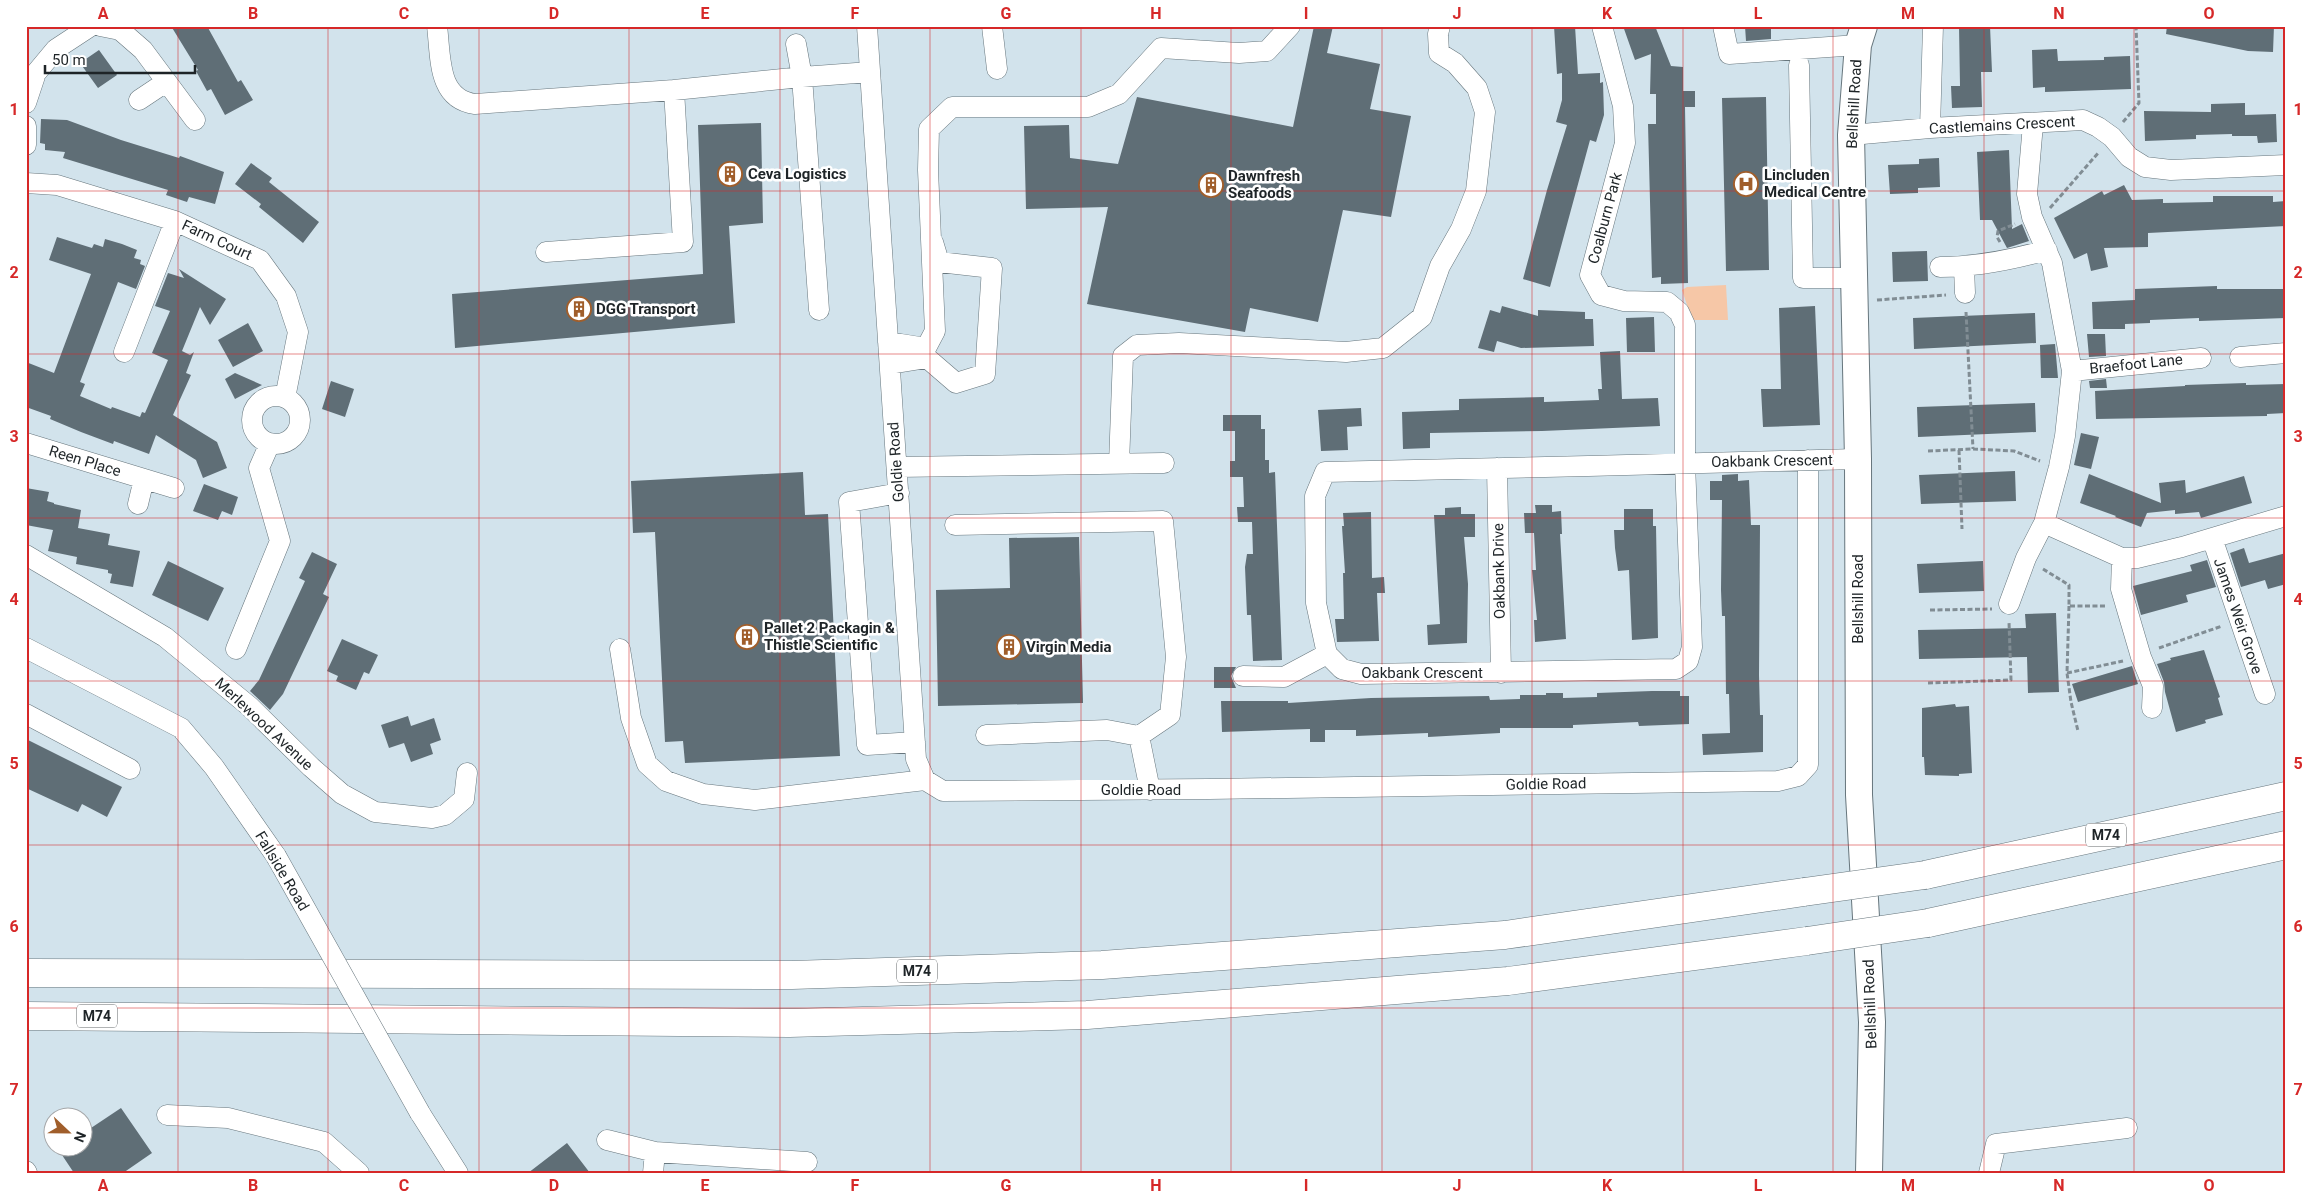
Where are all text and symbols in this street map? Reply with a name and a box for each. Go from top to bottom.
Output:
text: A [98,4,109,23]
text: B [248,4,258,23]
text: C [399,4,409,23]
text: D [549,4,559,23]
text: E [701,4,710,23]
text: F [851,4,860,23]
text: G [1001,4,1012,23]
text: H [1150,4,1162,23]
text: I [1304,4,1308,23]
text: J [1453,4,1461,23]
text: K [1602,4,1613,23]
text: L [1754,4,1763,23]
text: M [1901,4,1915,23]
text: N [2053,4,2065,23]
text: O [2203,4,2215,23]
scale bar [45,42,195,74]
text: 50 m [52,51,86,69]
street label: Bellshill Road [1843,59,1865,149]
text: 1 [9,100,19,119]
text: 1 [2293,100,2303,119]
street label: Castlemains Crescent [1928,112,2076,138]
building icon: Ceva Logistics [717,161,743,187]
place label: Ceva Logistics [748,165,847,183]
place label: Lincluden Medical Centre [1764,166,1866,201]
place label: Dawnfresh Seafoods [1228,167,1300,202]
street label: Coalburn Park [1584,170,1626,266]
hospital icon: Lincluden Medical Centre [1733,171,1759,197]
building icon: Dawnfresh Seafoods [1198,172,1224,198]
street label: Farm Court [179,216,255,264]
text: 2 [9,263,19,282]
text: 2 [2293,263,2303,282]
building icon: DGG Transport [566,296,592,322]
place label: DGG Transport [596,300,696,318]
street label: Braefoot Lane [2088,350,2184,378]
street label: Goldie Road [884,421,908,503]
text: 3 [9,427,19,446]
text: 3 [2293,427,2303,446]
street label: Reen Place [47,442,123,480]
street label: Oakbank Crescent [1711,451,1833,471]
street label: Oakbank Drive [1489,523,1509,619]
street label: Bellshill Road [1849,554,1867,644]
street label: James Weir Grove [2210,556,2266,676]
text: 4 [9,590,19,609]
text: 4 [2293,590,2303,609]
place label: Pallet 2 Packagin & Thistle Scientific [764,619,895,654]
building icon: Pallet 2 Packagin & Thistle Scientific [734,624,760,650]
building icon: Virgin Media [996,634,1022,660]
place label: Virgin Media [1026,638,1111,656]
street label: Oakbank Crescent [1361,664,1483,682]
street label: Merlewood Avenue [211,674,317,774]
text: 5 [9,754,19,773]
text: 5 [2293,754,2303,773]
street label: Goldie Road [1506,774,1586,794]
street label: Goldie Road [1101,781,1181,799]
road number: M74 [2086,824,2126,846]
street label: Fallside Road [251,828,313,914]
text: 6 [9,917,19,936]
text: 6 [2293,917,2303,936]
road number: M74 [897,959,937,982]
street label: Bellshill Road [1859,959,1881,1049]
road number: M74 [77,1004,117,1028]
text: 7 [9,1080,19,1099]
text: 7 [2293,1080,2303,1099]
north arrow [42,1106,92,1156]
text: N [71,1129,89,1144]
text: A [98,1176,109,1195]
text: B [248,1176,258,1195]
text: C [399,1176,409,1195]
text: D [549,1176,559,1195]
text: E [701,1176,710,1195]
text: F [851,1176,860,1195]
text: G [1001,1176,1012,1195]
text: H [1150,1176,1162,1195]
text: I [1304,1176,1308,1195]
text: J [1453,1176,1461,1195]
text: K [1602,1176,1613,1195]
text: L [1754,1176,1763,1195]
text: M [1901,1176,1915,1195]
text: N [2053,1176,2065,1195]
text: O [2203,1176,2215,1195]

